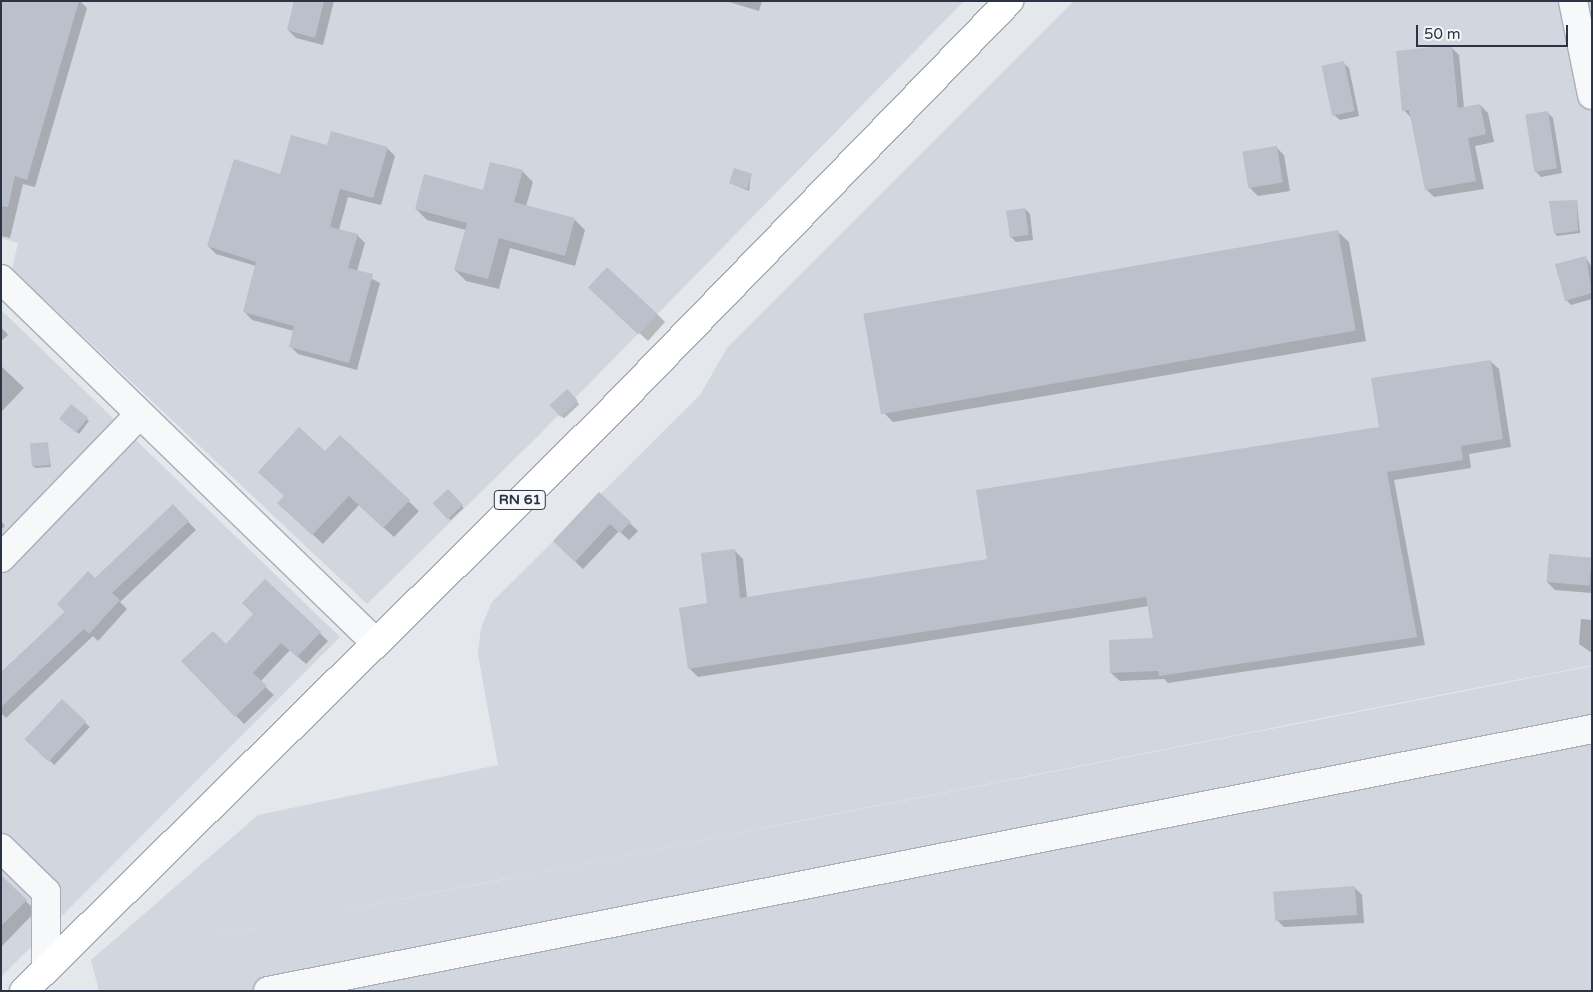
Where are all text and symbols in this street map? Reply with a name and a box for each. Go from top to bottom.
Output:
scale bar [1418,15,1570,47]
text: 50 m [1424,25,1461,43]
road number: RN 61 [494,488,546,512]

